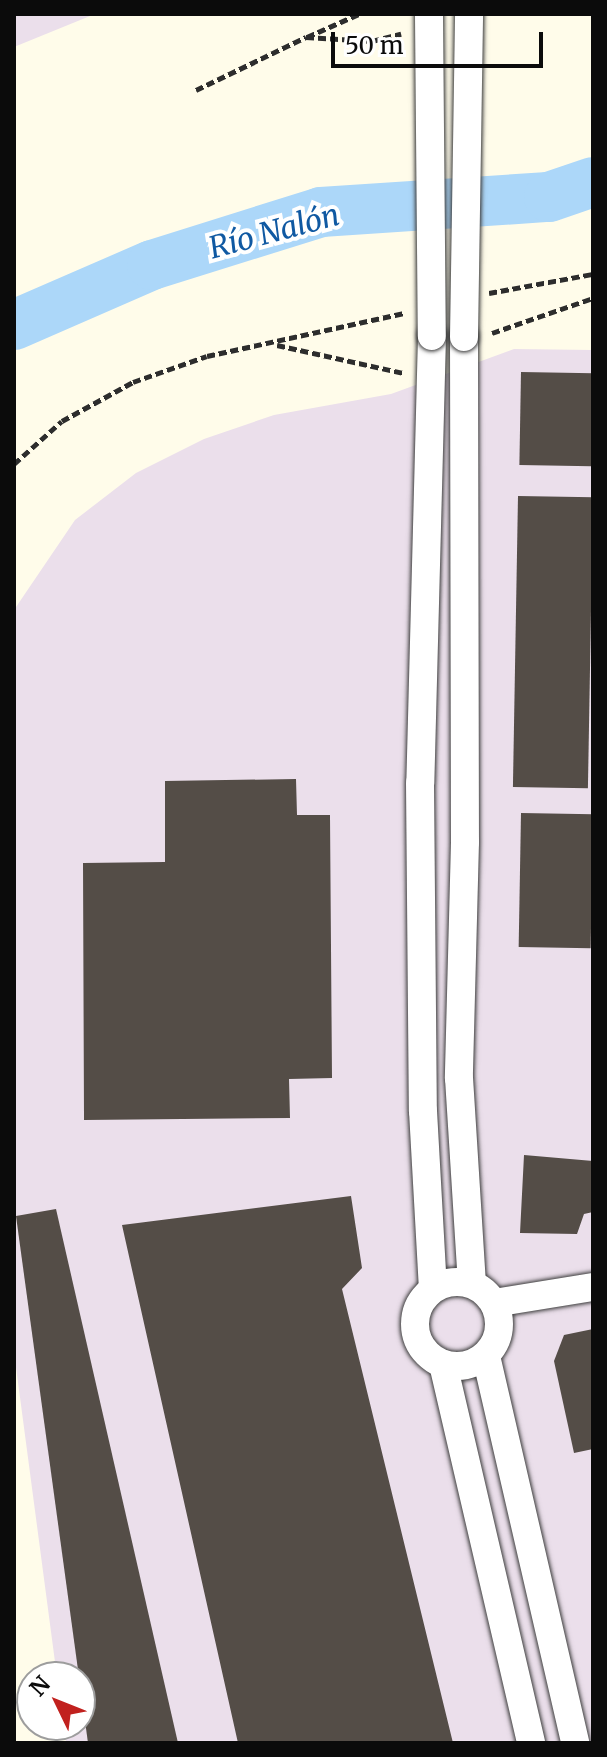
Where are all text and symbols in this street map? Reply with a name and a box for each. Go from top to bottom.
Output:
scale bar [335,16,547,66]
text: 50 m [345,30,404,61]
water label: Río Nalón [205,196,343,266]
north arrow [16,1661,96,1741]
text: N [24,1670,56,1702]

